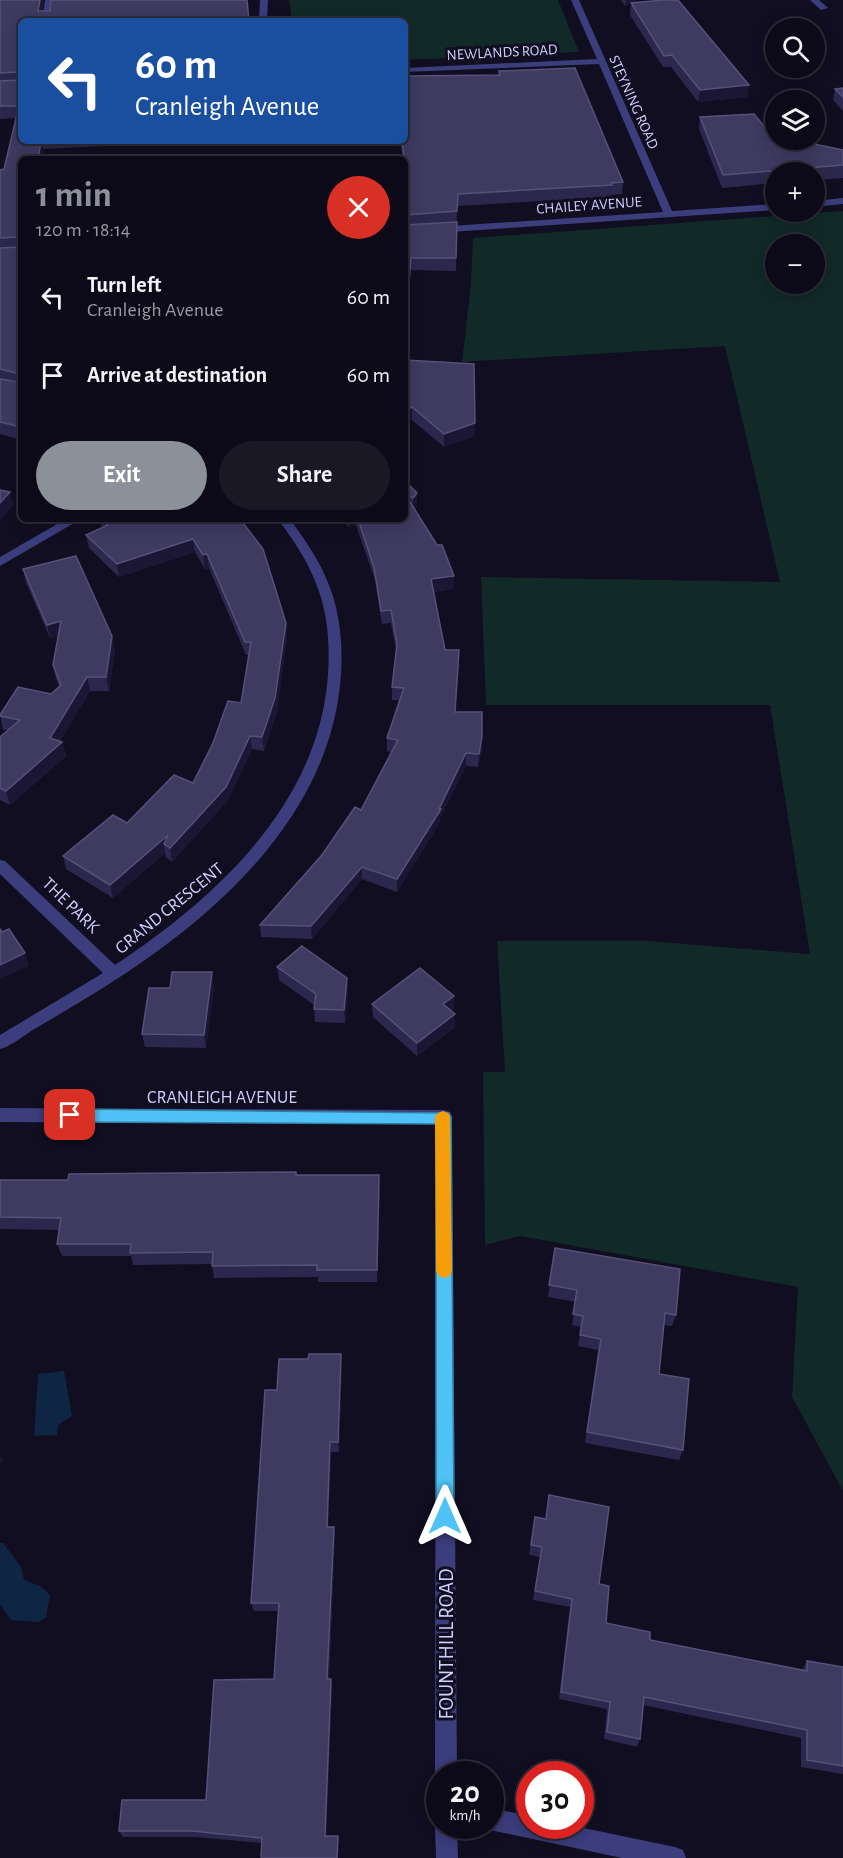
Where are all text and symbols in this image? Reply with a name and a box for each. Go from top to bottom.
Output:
map controls [765,18,825,294]
button: search [765,18,825,78]
icon: left [36,42,114,120]
street label: NEWLANDS ROAD [446,42,558,63]
text: 60 m [135,44,217,86]
street label: STEYNING ROAD [606,53,661,152]
button: layers [765,90,825,150]
text: Cranleigh Avenue [135,93,319,120]
button: + [765,162,825,222]
button: close [327,176,390,239]
text: 1 min [36,177,112,213]
street label: CHAILEY AVENUE [536,194,642,217]
text: 120 m · 18:14 [36,220,130,240]
button: − [765,234,825,294]
text: Turn left [87,274,161,296]
icon: left [36,281,69,314]
text: 60 m [347,286,390,308]
text: Cranleigh Avenue [87,300,223,320]
icon: arrive [36,359,69,392]
text: Arrive at destination [87,364,267,386]
text: 60 m [347,364,390,386]
button: Exit [36,441,207,510]
button: Share [219,441,390,510]
street label: GRAND CRESCENT [112,860,227,958]
street label: THE PARK [38,874,102,937]
pin [44,1089,95,1140]
street label: CRANLEIGH AVENUE [147,1089,297,1107]
icon: arrive [53,1098,86,1131]
position arrow [413,1484,477,1548]
street label: FOUNTHILL ROAD [436,1568,457,1720]
speed limit sign: 30 [516,1761,594,1839]
text: 20 [450,1778,480,1808]
text: km/h [450,1808,480,1823]

